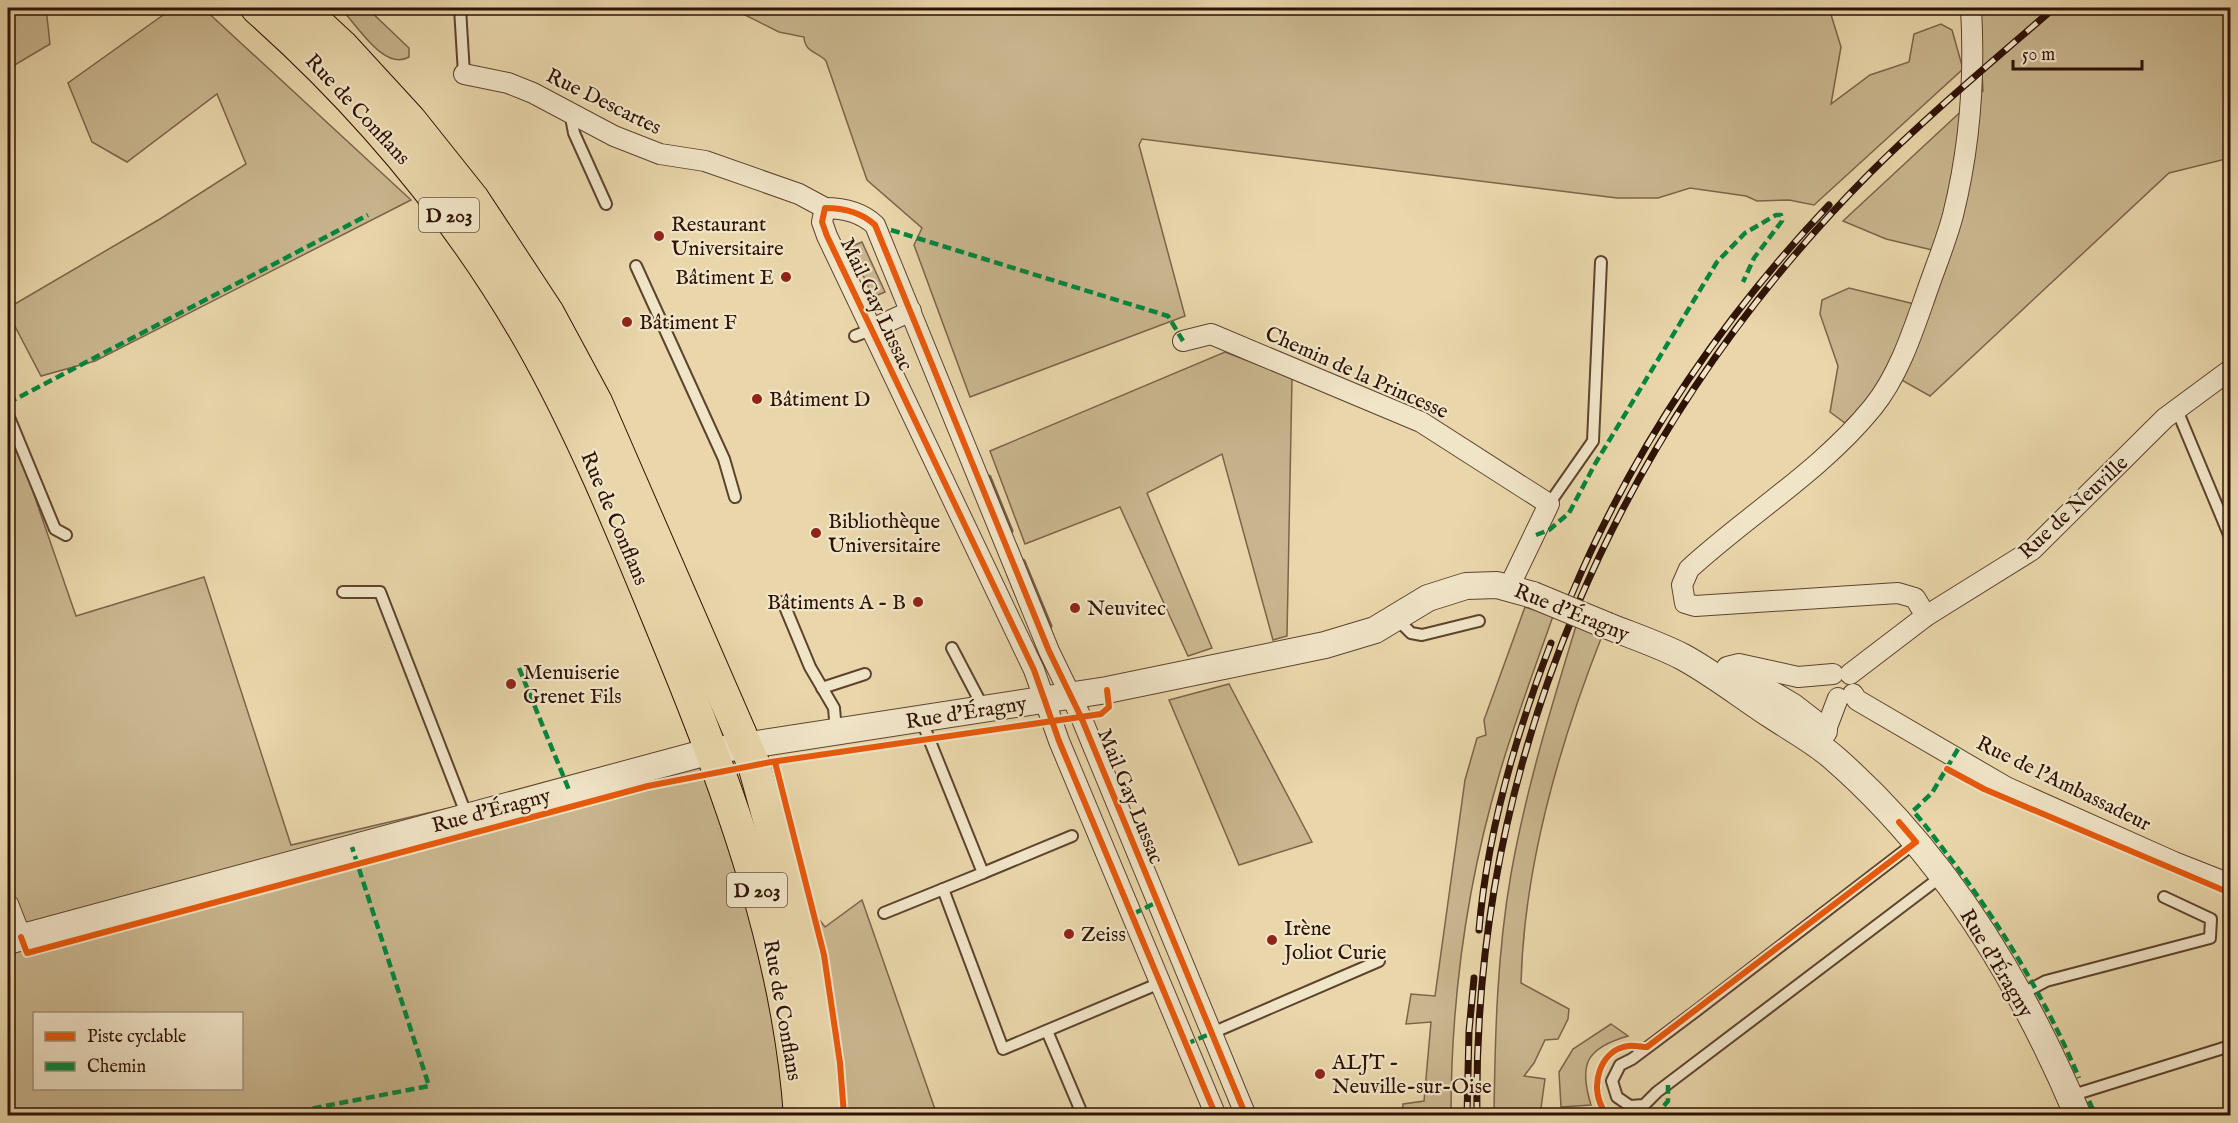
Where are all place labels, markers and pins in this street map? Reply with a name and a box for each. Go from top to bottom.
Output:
place label: Restaurant Universitaire [671,212,784,263]
marker: Restaurant Universitaire [652,229,666,243]
place label: Bâtiment E [675,265,774,292]
marker: Bâtiment E [779,270,793,284]
place label: Bâtiment F [639,310,737,337]
marker: Bâtiment F [620,315,634,329]
place label: Bâtiment D [769,387,870,414]
marker: Bâtiment D [750,392,764,406]
place label: Bibliothèque Universitaire [828,509,941,560]
marker: Bibliothèque Universitaire [809,526,823,540]
place label: Bâtiments A - B [767,590,906,617]
marker: Bâtiments A - B [911,595,925,609]
place label: Neuvitec [1087,596,1166,623]
marker: Neuvitec [1068,601,1082,615]
place label: Menuiserie Grenet Fils [523,660,622,711]
marker: Menuiserie Grenet Fils [504,677,518,691]
place label: Irène Joliot Curie [1282,916,1387,967]
place label: Zeiss [1081,922,1126,949]
marker: Zeiss [1062,927,1076,941]
marker: Irène Joliot Curie [1265,933,1279,947]
place label: ALJT - Neuville-sur-Oise [1331,1050,1492,1101]
marker: ALJT - Neuville-sur-Oise [1313,1067,1327,1081]

